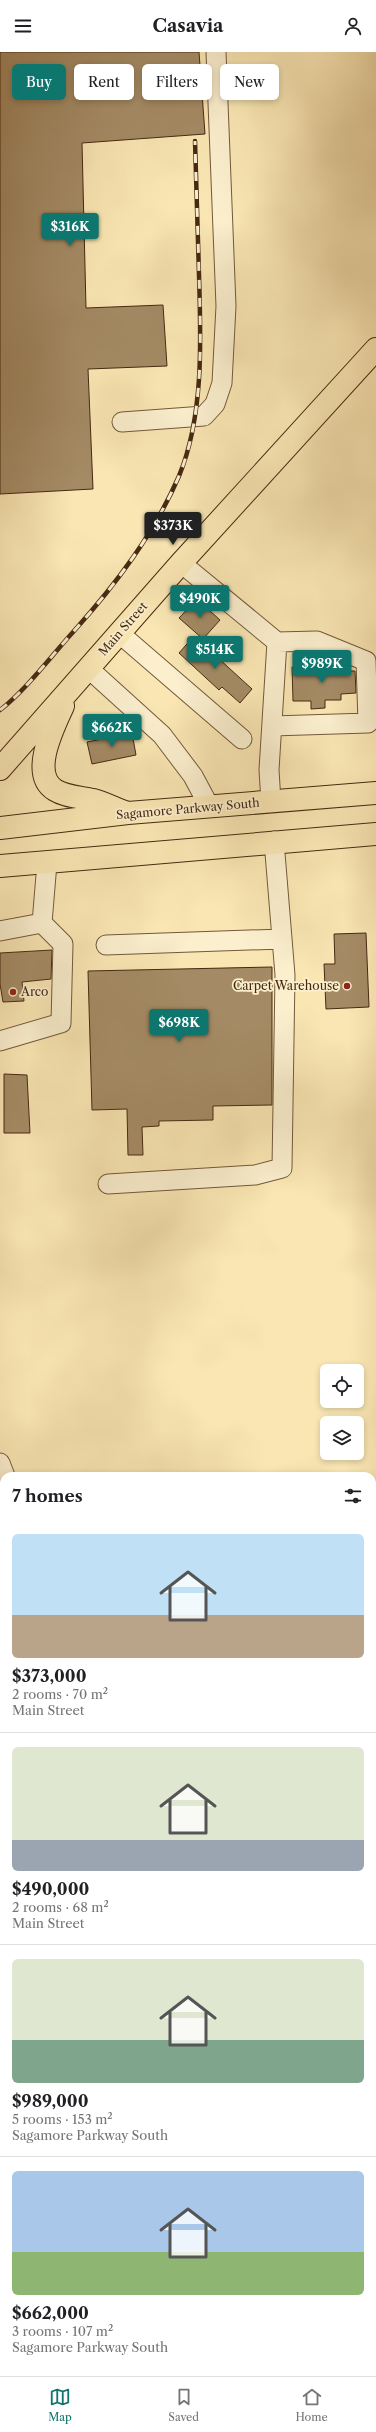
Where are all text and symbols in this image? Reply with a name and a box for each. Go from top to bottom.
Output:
icon: menu [12,15,34,37]
text: Casavia [152,15,224,37]
icon: person [342,15,364,37]
chip: Buy [12,64,66,100]
chip: Rent [74,64,134,100]
chip: Filters [142,64,212,100]
chip: New [220,64,279,100]
pin: $316K [42,213,98,247]
text: $316K [51,218,89,234]
pin: $373K [145,512,201,546]
text: $373K [153,517,193,533]
pin: $490K [172,585,228,619]
text: $490K [179,590,221,606]
street label: Main Street [95,598,151,659]
pin: $514K [187,636,243,670]
text: $514K [196,641,234,657]
pin: $989K [294,650,350,684]
text: $989K [301,655,343,671]
pin: $662K [84,714,140,748]
text: $662K [92,719,132,735]
street label: Sagamore Parkway South [116,795,261,822]
place label: Carpet Warehouse [233,978,339,993]
marker: Carpet Warehouse [342,981,352,991]
place label: Arco [20,984,48,999]
marker: Arco [8,987,18,997]
pin: $698K [151,1009,207,1043]
text: $698K [158,1014,200,1030]
map controls [320,1364,364,1460]
button: locate [320,1364,364,1408]
button: layers [320,1416,364,1460]
icon: filters [342,1485,364,1507]
text: 7 homes [12,1486,83,1506]
icon: home [152,1560,224,1632]
text: $373,000 [12,1666,87,1686]
text: 2 rooms · 70 m² [12,1686,108,1702]
text: Main Street [12,1702,84,1718]
icon: home [152,1773,224,1845]
text: $490,000 [12,1879,89,1899]
text: 2 rooms · 68 m² [12,1899,109,1915]
text: Main Street [12,1915,84,1931]
icon: home [152,1985,224,2057]
text: $989,000 [12,2091,89,2111]
text: 5 rooms · 153 m² [12,2111,113,2127]
text: Sagamore Parkway South [12,2127,168,2143]
icon: home [152,2197,224,2269]
text: $662,000 [12,2303,89,2323]
text: 3 rooms · 107 m² [12,2323,113,2339]
text: Sagamore Parkway South [12,2339,168,2355]
tab: Map [48,2386,72,2424]
tab: Saved [168,2386,199,2424]
tab: Home [295,2386,328,2424]

